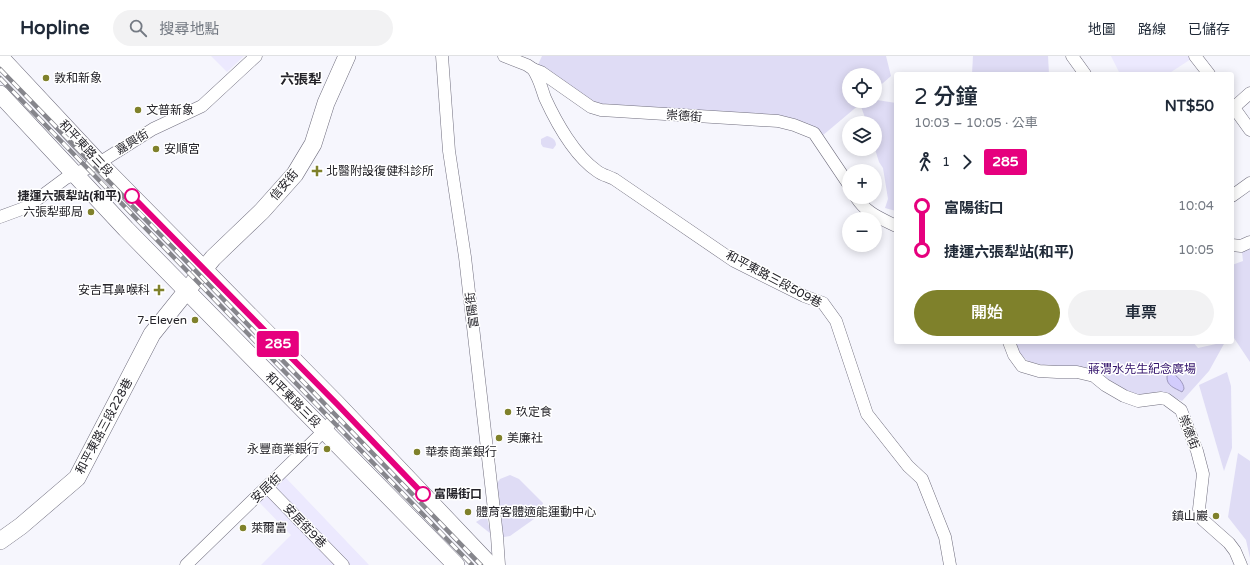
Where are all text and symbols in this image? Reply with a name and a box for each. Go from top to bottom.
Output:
search box [113,10,393,46]
text: Hopline [20,17,89,39]
icon: search [127,17,149,39]
text: 搜尋地點 [159,20,219,38]
text: 地圖 [1088,21,1116,38]
text: 路線 [1138,21,1166,38]
text: 已儲存 [1188,21,1230,38]
map controls [842,68,882,252]
button: locate [842,68,882,108]
place label: 敦和新象 [54,71,102,85]
district label: 六張犁 [280,71,322,88]
marker: 敦和新象 [41,73,51,83]
text: 2 分鐘 [914,84,978,110]
text: NT$50 [1165,97,1214,115]
place label: 文普新象 [146,103,194,117]
marker: 文普新象 [133,105,143,115]
street label: 崇德街 [666,108,702,124]
text: 10:03 – 10:05 · 公車 [914,115,1038,131]
button: layers [842,116,882,156]
street label: 和平東路三段 [56,117,116,179]
street label: 嘉興街 [113,127,151,157]
place label: 安順宮 [164,142,200,156]
marker: 安順宮 [151,144,161,154]
icon: walk [914,151,936,173]
icon: forward [956,151,978,173]
text: 285 [992,153,1019,170]
text: 1 [942,154,950,170]
place label: 北醫附設復健科診所 [326,164,434,178]
button: + [842,164,882,204]
marker: 北醫附設復健科診所 [311,165,323,177]
street label: 信安街 [267,167,301,203]
marker: 捷運六張犁站(和平) [124,188,140,204]
place label: 捷運六張犁站(和平) [18,189,121,203]
text: 10:04 [1178,198,1214,214]
text: 富陽街口 [944,199,1004,217]
place label: 六張犁郵局 [23,205,83,219]
marker: 六張犁郵局 [86,207,96,217]
button: − [842,212,882,252]
text: 10:05 [1178,242,1214,258]
text: 捷運六張犁站(和平) [944,243,1073,261]
street label: 和平東路三段509巷 [724,248,824,310]
place label: 安吉耳鼻喉科 [78,283,150,297]
marker: 安吉耳鼻喉科 [153,284,165,296]
button: 開始 [914,290,1060,336]
button: 車票 [1068,290,1214,336]
street label: 富陽街 [463,291,481,329]
place label: 7-Eleven [137,313,187,327]
marker: 7-Eleven [190,315,200,325]
line badge: 285 [255,331,301,357]
text: 285 [265,335,291,352]
park label: 蔣渭水先生紀念廣場 [1088,362,1196,376]
street label: 和平東路三段 [263,370,323,430]
street label: 和平東路三段228巷 [73,376,135,476]
place label: 玖定食 [516,405,552,419]
marker: 玖定食 [503,407,513,417]
street label: 崇德街 [1176,413,1202,451]
place label: 美廉社 [507,431,543,445]
marker: 美廉社 [494,433,504,443]
place label: 永豐商業銀行 [247,442,319,456]
marker: 永豐商業銀行 [322,444,332,454]
place label: 華泰商業銀行 [425,445,497,459]
marker: 華泰商業銀行 [412,447,422,457]
street label: 安居街 [248,470,284,506]
marker: 富陽街口 [415,486,431,502]
place label: 富陽街口 [434,487,482,501]
street label: 安居街9巷 [281,501,329,551]
place label: 體育客體適能運動中心 [476,505,596,519]
marker: 體育客體適能運動中心 [463,507,473,517]
place label: 鎮山巖 [1172,509,1208,523]
marker: 鎮山巖 [1211,511,1221,521]
place label: 萊爾富 [251,521,287,535]
marker: 萊爾富 [238,523,248,533]

